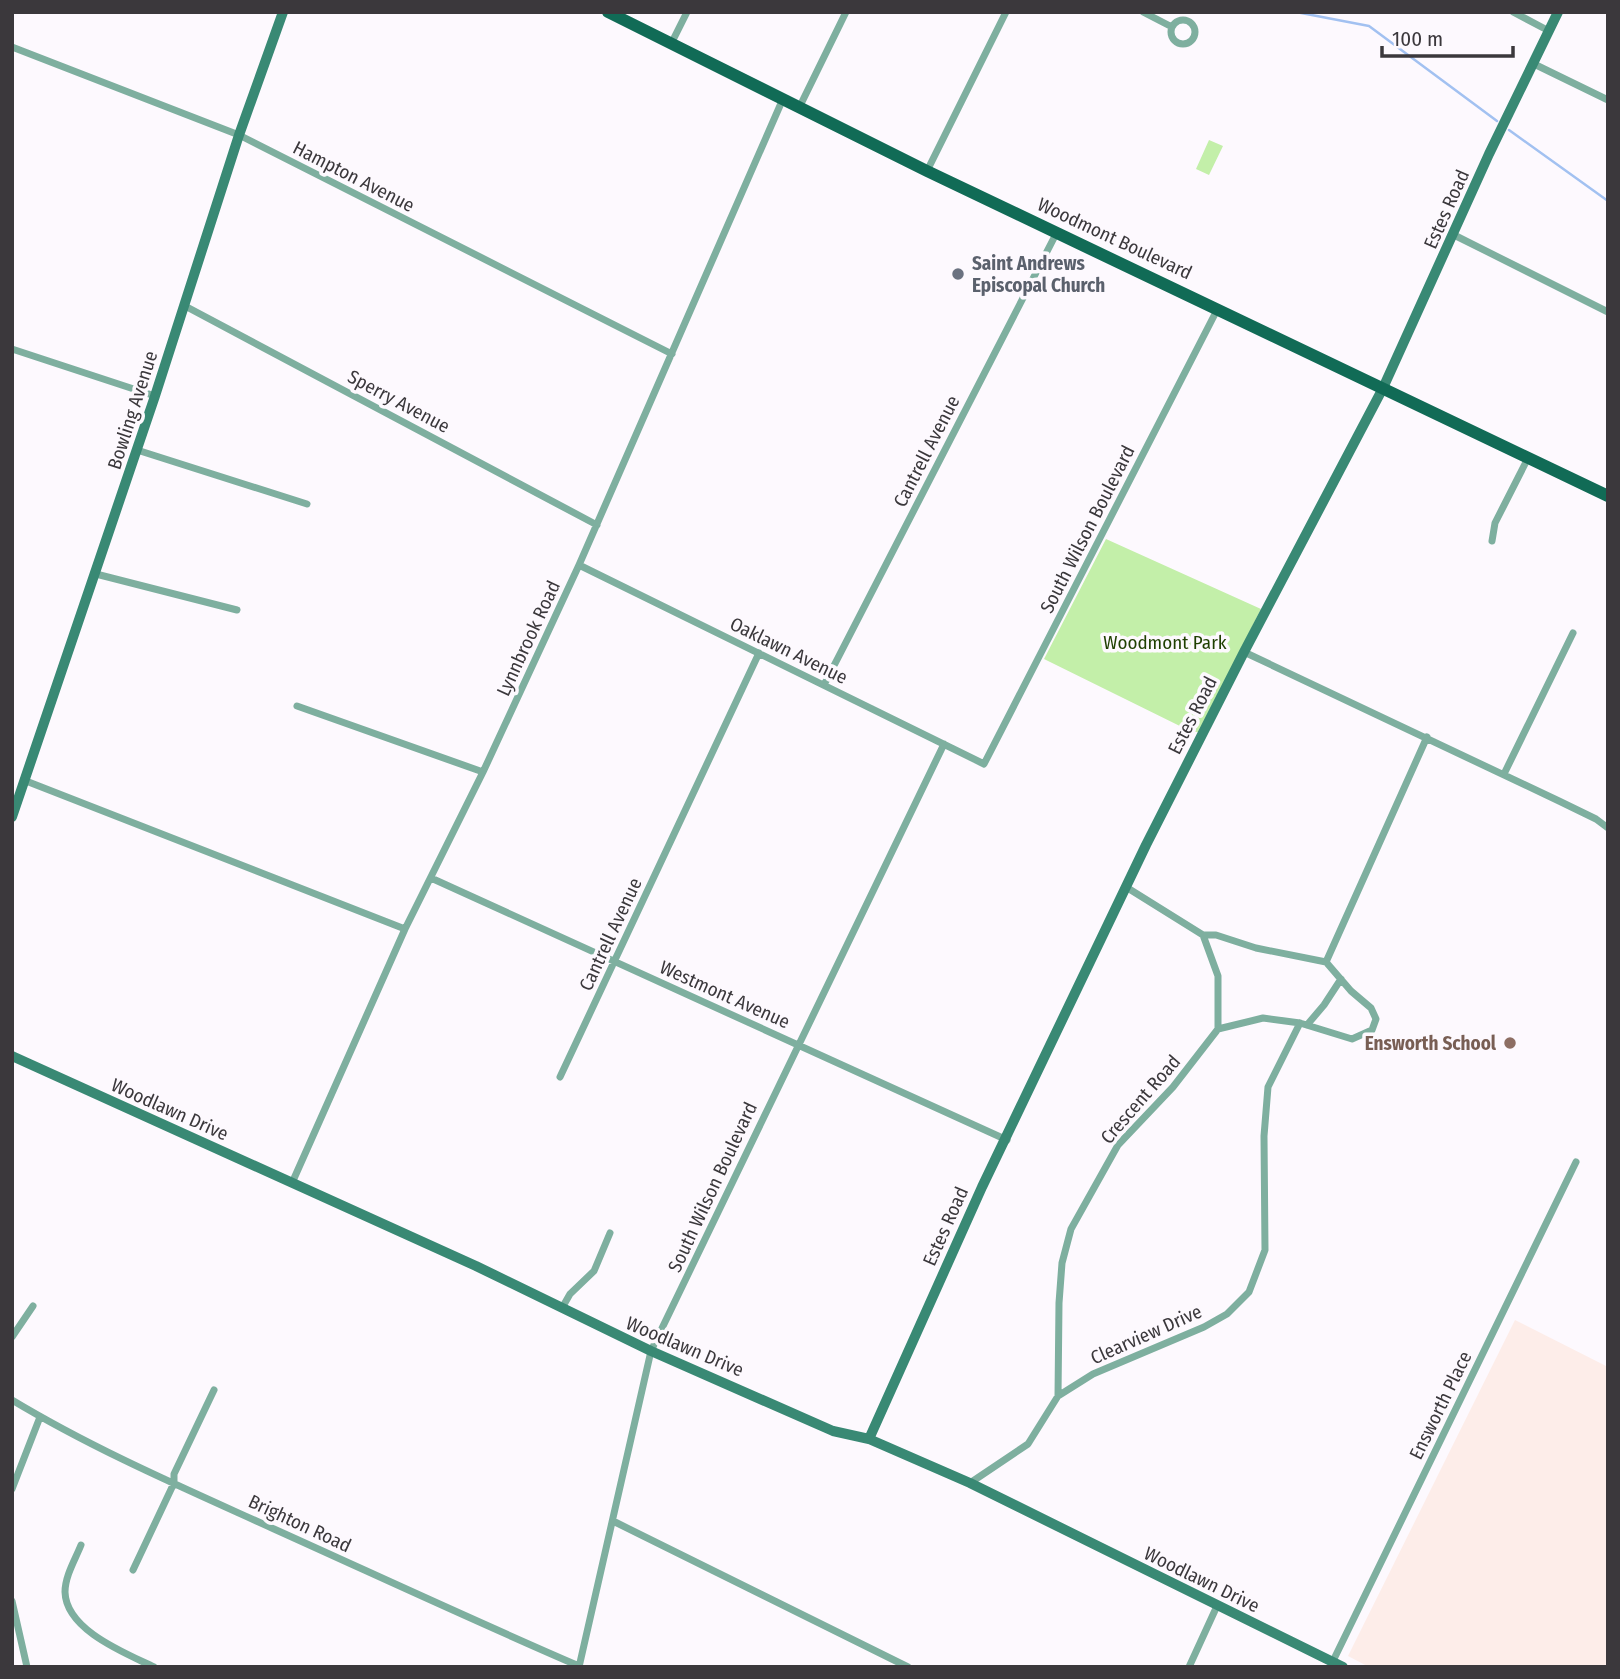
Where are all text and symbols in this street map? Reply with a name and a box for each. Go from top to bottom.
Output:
scale bar [1382,14,1513,58]
text: 100 m [1392,26,1443,52]
street label: Hampton Avenue [289,136,418,217]
street label: Estes Road [1419,166,1474,252]
street label: Woodmont Boulevard [1034,193,1196,284]
place label: Saint Andrews Episcopal Church [972,252,1105,297]
marker: Saint Andrews Episcopal Church [950,266,966,282]
street label: Bowling Avenue [103,348,162,472]
street label: Sperry Avenue [344,365,454,438]
street label: Cantrell Avenue [888,392,964,511]
street label: South Wilson Boulevard [1035,442,1140,617]
street label: Lynnbrook Road [492,577,565,700]
street label: Oaklawn Avenue [726,612,851,689]
park label: Woodmont Park [1103,631,1227,654]
street label: Estes Road [1163,672,1222,758]
street label: Cantrell Avenue [574,874,647,994]
street label: Westmont Avenue [656,955,793,1033]
place label: Ensworth School [1365,1032,1497,1055]
marker: Ensworth School [1502,1035,1518,1051]
street label: Crescent Road [1096,1050,1185,1148]
street label: Woodlawn Drive [108,1073,232,1145]
street label: South Wilson Boulevard [663,1099,762,1276]
street label: Estes Road [918,1183,973,1269]
street label: Clearview Drive [1087,1300,1205,1369]
street label: Woodlawn Drive [623,1311,747,1382]
street label: Ensworth Place [1404,1347,1477,1463]
street label: Brighton Road [245,1490,355,1557]
street label: Woodlawn Drive [1140,1542,1263,1617]

